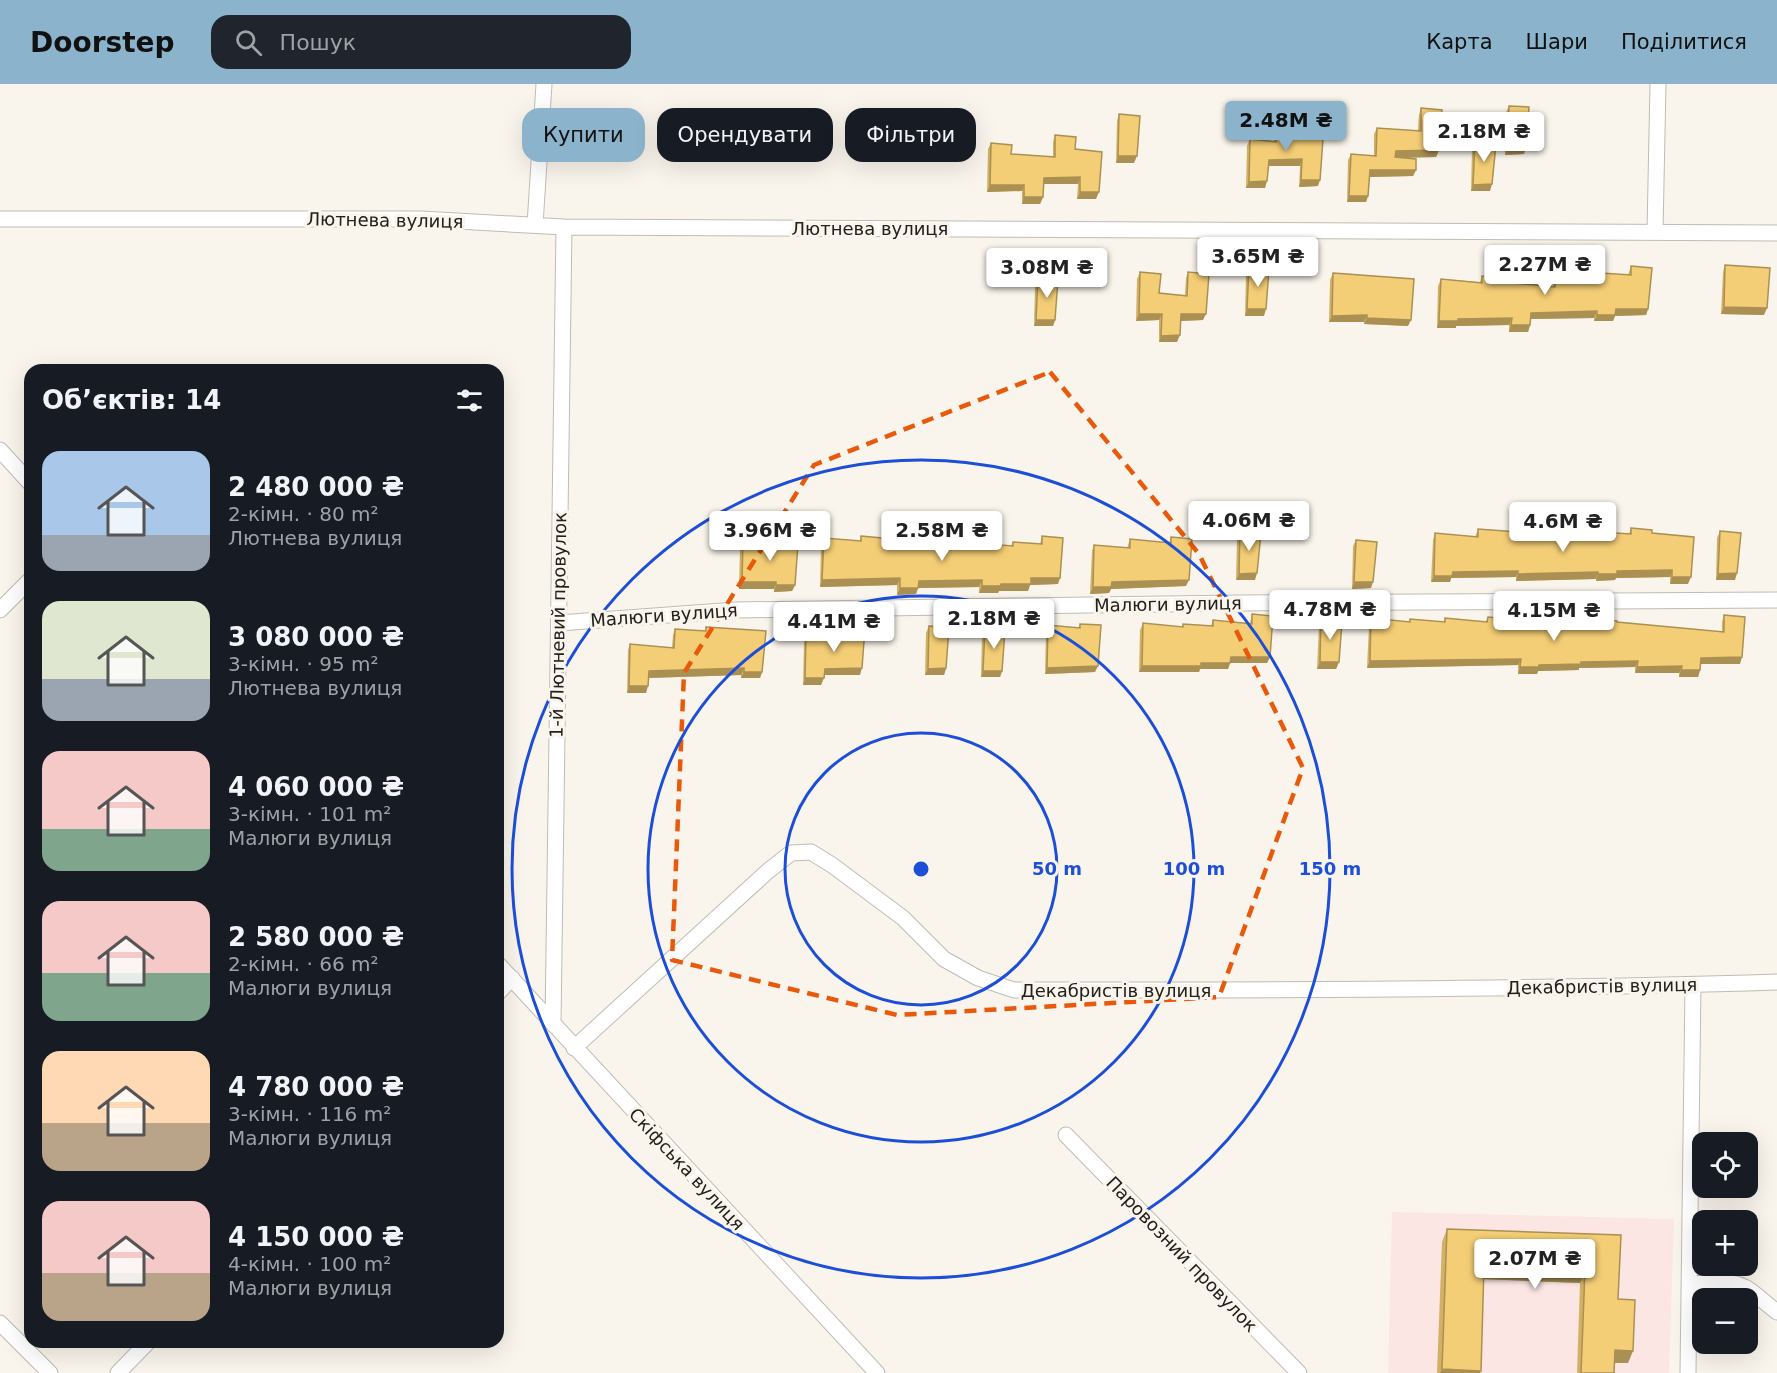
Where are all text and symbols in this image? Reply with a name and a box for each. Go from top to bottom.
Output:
search box [211,15,631,69]
text: Doorstep [30,26,175,59]
icon: search [232,26,265,59]
text: Пошук [280,30,356,55]
text: Карта [1426,30,1493,54]
text: Шари [1526,30,1588,54]
text: Поділитися [1621,30,1747,54]
pin: 2.48M ₴ [1231,101,1341,152]
chip: Купити [522,108,645,162]
chip: Орендувати [657,108,833,162]
chip: Фільтри [845,108,976,162]
text: 2.48M ₴ [1239,108,1333,132]
pin: 2.18M ₴ [1429,112,1539,163]
text: 2.18M ₴ [1437,119,1531,143]
street label: Лютнева вулиця [306,208,464,232]
street label: Лютнева вулиця [792,218,948,239]
pin: 3.65M ₴ [1203,237,1313,288]
text: 3.65M ₴ [1211,244,1305,268]
pin: 2.27M ₴ [1490,245,1600,296]
pin: 3.08M ₴ [992,248,1102,299]
text: 2.27M ₴ [1498,252,1592,276]
text: 3.08M ₴ [1000,255,1094,279]
icon: filters [453,384,486,417]
text: Об’єктів: 14 [42,385,221,415]
text: 2 480 000 ₴ [228,472,404,502]
icon: home [90,475,162,547]
pin: 4.06M ₴ [1194,501,1304,552]
text: 2-кімн. · 80 m² [228,502,378,526]
pin: 4.6M ₴ [1514,502,1612,553]
text: 4.06M ₴ [1202,508,1296,532]
text: 4.6M ₴ [1523,509,1603,533]
pin: 3.96M ₴ [715,511,825,562]
pin: 2.58M ₴ [887,511,997,562]
street label: 1-й Лютневий провулок [546,512,570,738]
text: 3.96M ₴ [723,518,817,542]
text: 2.58M ₴ [895,518,989,542]
text: Лютнева вулиця [228,526,402,550]
pin: 4.78M ₴ [1275,590,1385,641]
pin: 4.15M ₴ [1499,591,1609,642]
street label: Малюги вулиця [1094,592,1242,616]
text: 4.78M ₴ [1283,597,1377,621]
text: 4.15M ₴ [1507,598,1601,622]
street label: Малюги вулиця [590,599,738,631]
pin: 2.18M ₴ [939,599,1049,650]
pin: 4.41M ₴ [779,602,889,653]
text: 2.18M ₴ [947,606,1041,630]
text: 4.41M ₴ [787,609,881,633]
text: 3 080 000 ₴ [228,622,404,652]
icon: home [90,625,162,697]
text: 3-кімн. · 95 m² [228,652,378,676]
text: Лютнева вулиця [228,676,402,700]
text: 4 060 000 ₴ [228,772,404,802]
icon: home [90,775,162,847]
text: 3-кімн. · 101 m² [228,802,391,826]
text: Малюги вулиця [228,826,392,850]
text: 50 m [1032,858,1082,879]
text: 100 m [1163,858,1225,879]
text: 150 m [1299,858,1361,879]
centre of rings [911,859,931,879]
text: 2 580 000 ₴ [228,922,404,952]
icon: home [90,925,162,997]
text: 2-кімн. · 66 m² [228,952,378,976]
street label: Декабристів вулиця [1507,974,1697,998]
text: Малюги вулиця [228,976,392,1000]
street label: Декабристів вулиця [1021,980,1211,1001]
text: 4 780 000 ₴ [228,1072,404,1102]
icon: home [90,1075,162,1147]
text: 3-кімн. · 116 m² [228,1102,391,1126]
street label: Скіфська вулиця [625,1104,749,1234]
text: Малюги вулиця [228,1126,392,1150]
map controls [1692,1132,1758,1354]
button: locate [1692,1132,1758,1198]
street label: Паровозний провулок [1102,1172,1262,1336]
button: + [1692,1210,1758,1276]
text: 4 150 000 ₴ [228,1222,404,1252]
icon: home [90,1225,162,1297]
pin: 2.07M ₴ [1480,1239,1590,1290]
text: 2.07M ₴ [1488,1246,1582,1270]
text: 4-кімн. · 100 m² [228,1252,391,1276]
text: Малюги вулиця [228,1276,392,1300]
button: − [1692,1288,1758,1354]

